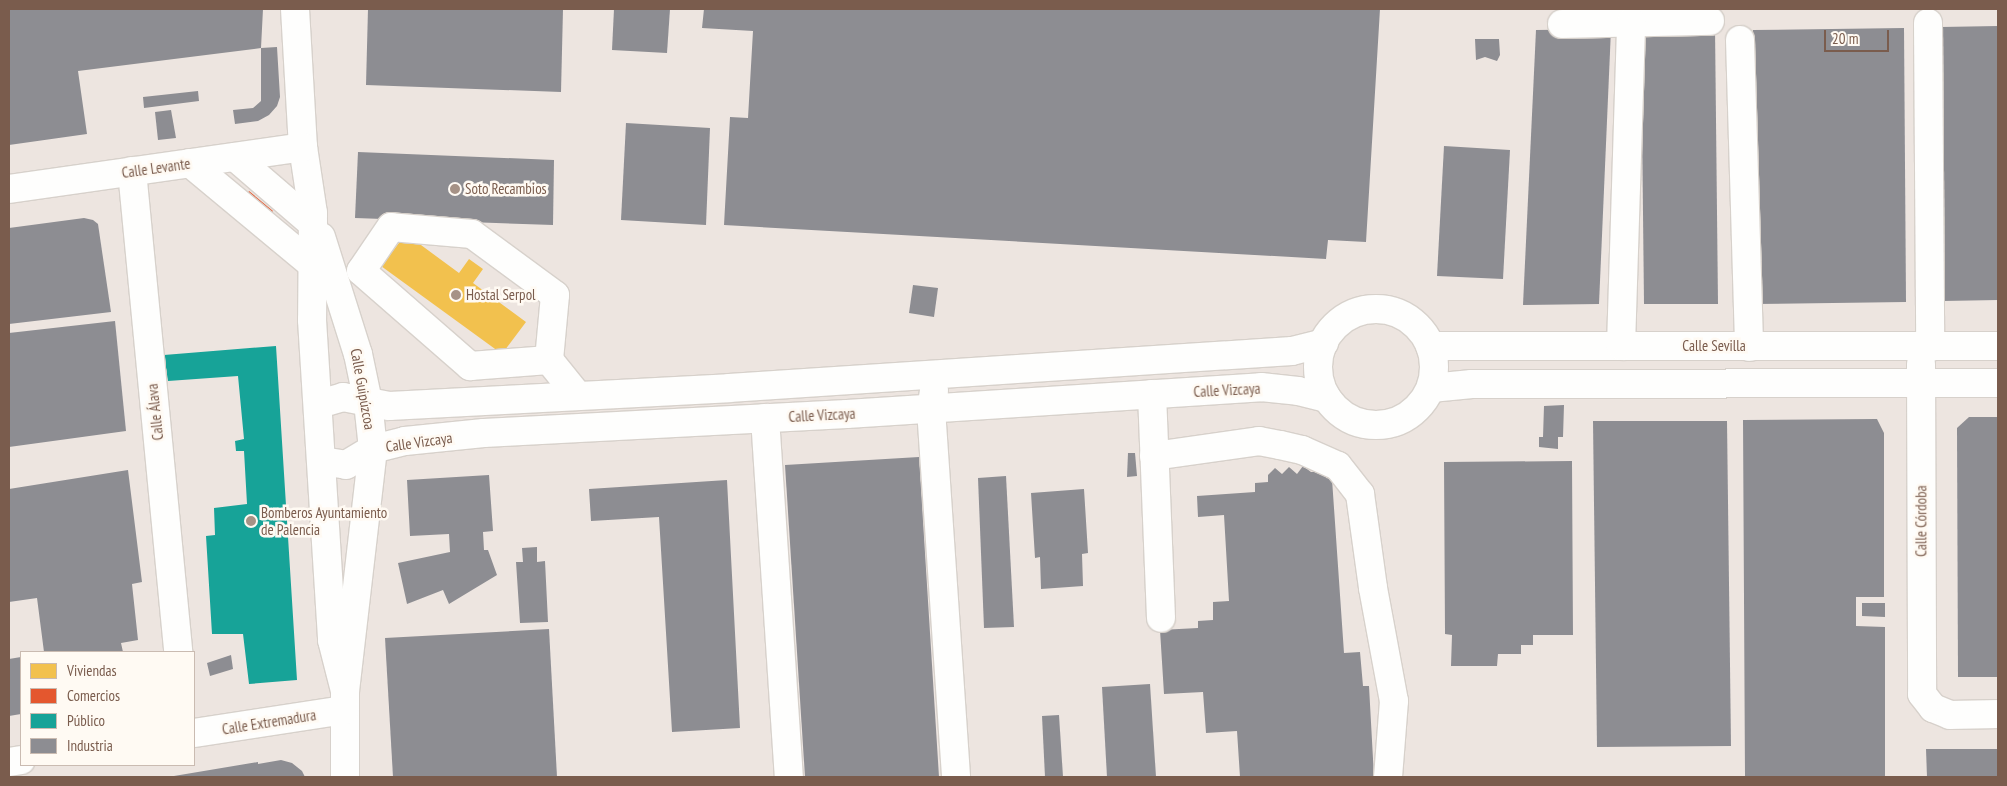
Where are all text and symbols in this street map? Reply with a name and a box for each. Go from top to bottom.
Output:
scale bar [1827,20,1892,52]
text: 20 m [1832,29,1858,48]
street label: Calle Levante [121,154,191,182]
place label: Soto Recambios [465,180,547,198]
marker: Soto Recambios [449,183,461,195]
place label: Hostal Serpol [466,286,536,304]
marker: Hostal Serpol [450,289,462,301]
street label: Calle Sevilla [1682,337,1746,355]
street label: Calle Guipúzcoa [347,347,379,431]
street label: Calle Vizcaya [1193,379,1261,401]
street label: Calle Álava [143,382,167,442]
street label: Calle Vizcaya [788,404,856,426]
street label: Calle Vizcaya [384,428,454,456]
street label: Calle Córdoba [1912,485,1930,557]
place label: Bomberos Ayuntamiento de Palencia [261,503,388,538]
marker: Bomberos Ayuntamiento de Palencia [245,515,257,527]
legend [20,651,195,766]
text: Viviendas [67,661,117,680]
text: Comercios [67,686,120,705]
street label: Calle Extremadura [221,706,317,738]
text: Público [67,711,105,730]
text: Industria [67,736,113,755]

